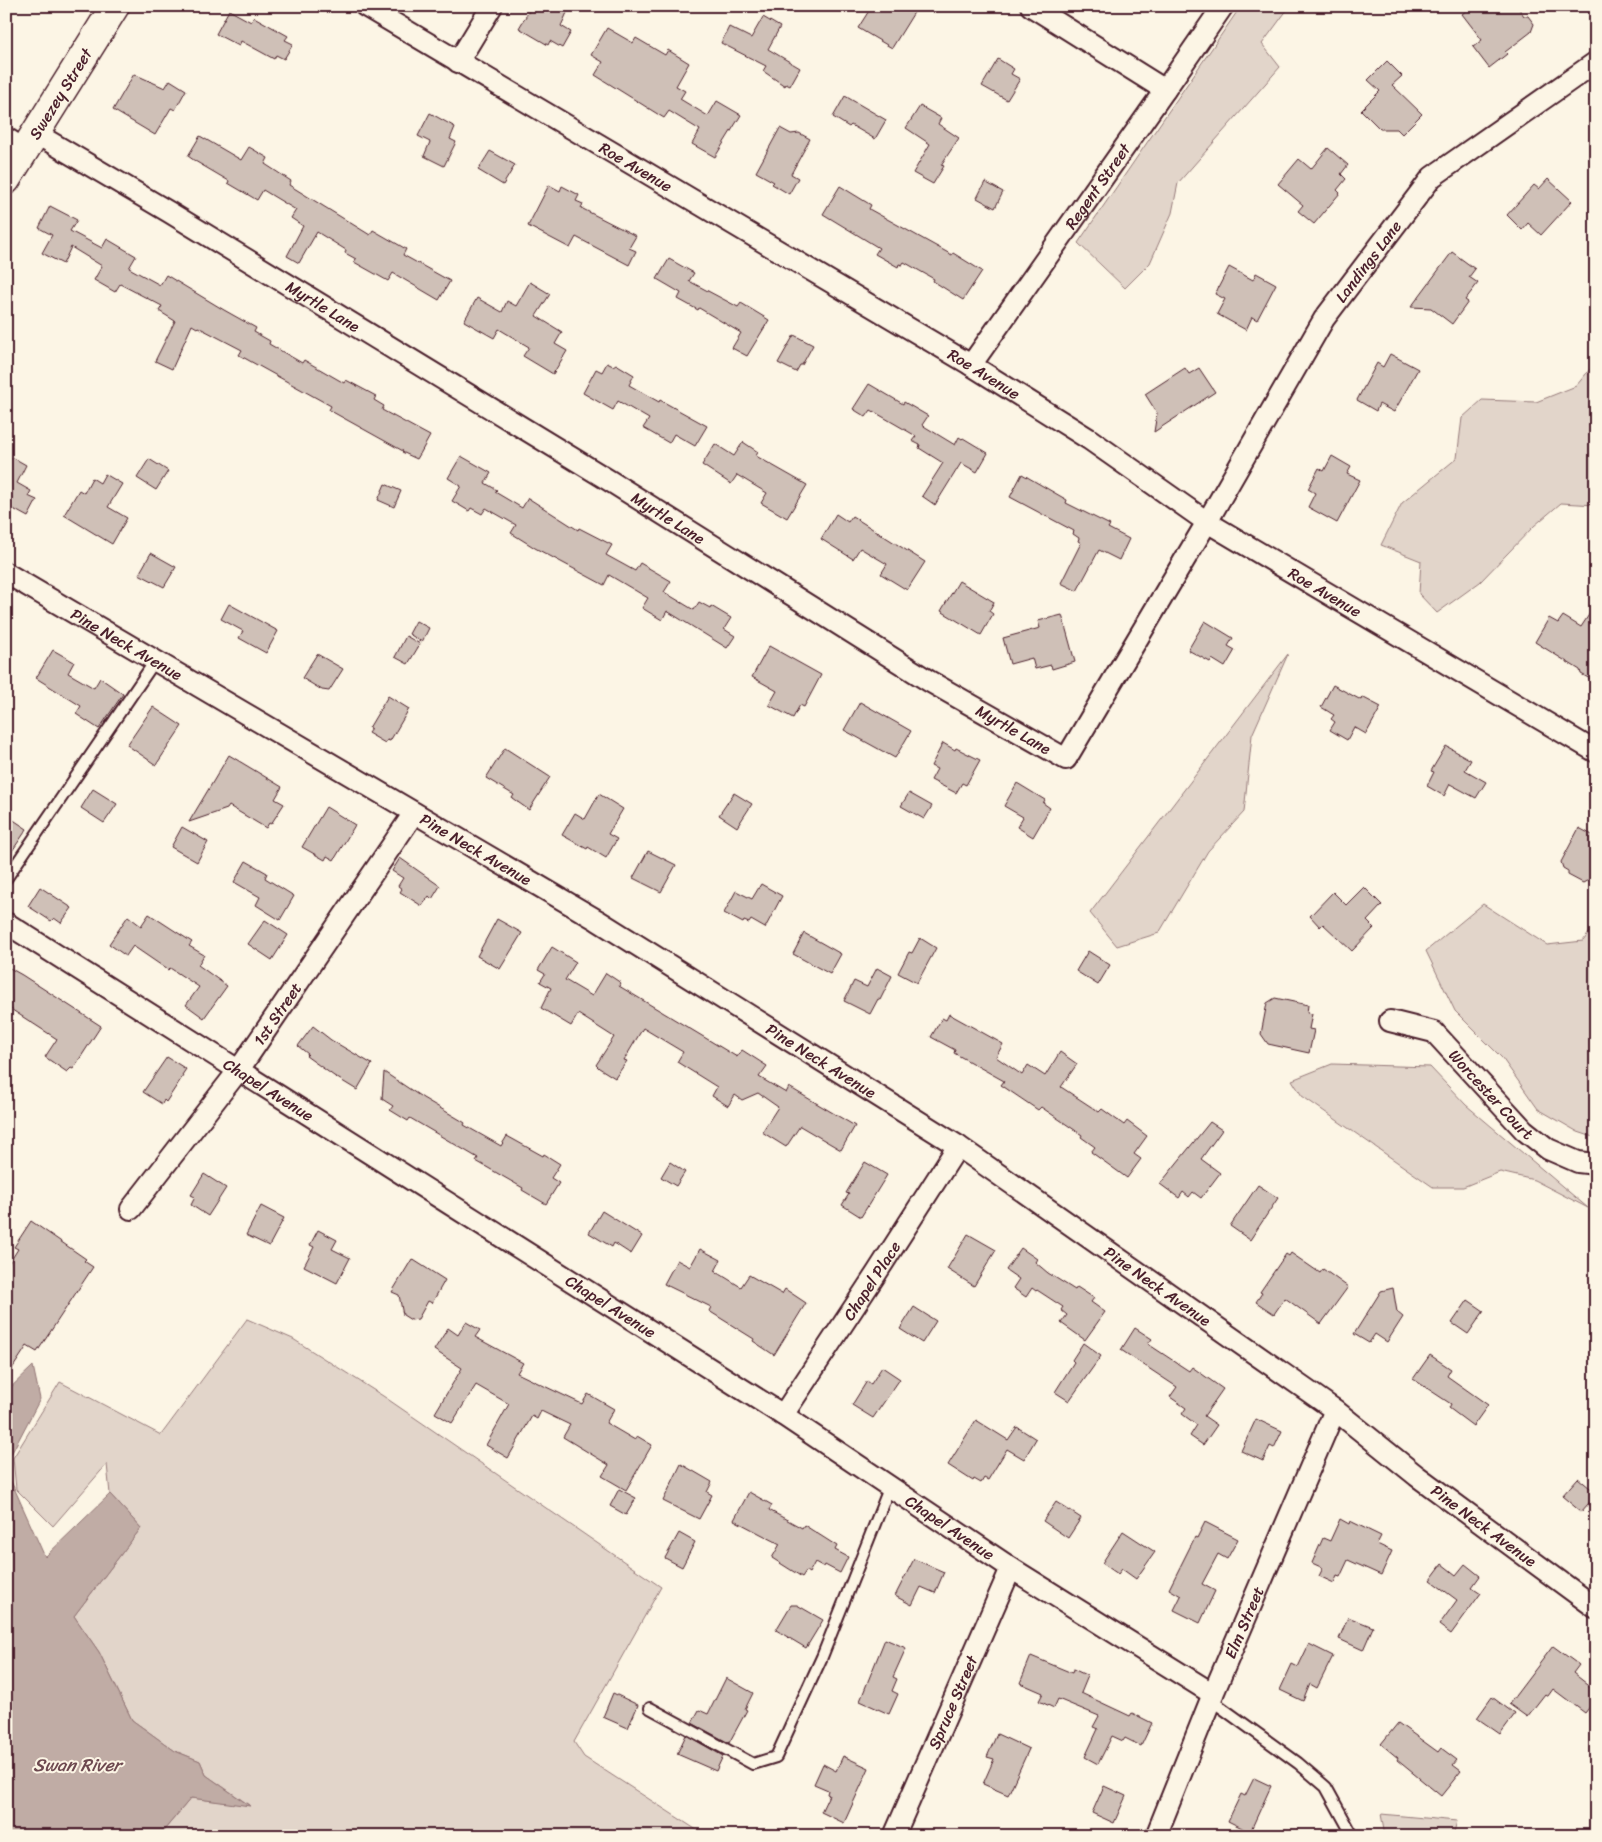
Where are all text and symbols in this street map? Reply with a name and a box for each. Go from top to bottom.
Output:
street label: Swezey Street [21,42,101,145]
street label: Roe Avenue [593,134,678,200]
street label: Regent Street [1057,137,1139,236]
street label: Landings Lane [1327,214,1409,309]
street label: Myrtle Lane [280,272,366,341]
street label: Roe Avenue [942,340,1026,408]
street label: Myrtle Lane [625,484,711,553]
street label: Roe Avenue [1282,559,1367,625]
street label: Pine Neck Avenue [65,600,188,689]
street label: Myrtle Lane [970,696,1057,763]
street label: Pine Neck Avenue [414,805,538,894]
street label: 1st Street [245,976,310,1052]
street label: Pine Neck Avenue [760,1015,882,1107]
street label: Worcester Court [1441,1042,1540,1148]
street label: Chapel Avenue [217,1050,320,1130]
street label: Chapel Place [835,1235,909,1327]
street label: Pine Neck Avenue [1097,1238,1217,1334]
street label: Chapel Avenue [559,1267,662,1346]
street label: Pine Neck Avenue [1424,1477,1543,1575]
street label: Chapel Avenue [899,1487,1001,1568]
street label: Elm Street [1216,1582,1273,1663]
street label: Spruce Street [920,1650,986,1754]
water label: Swan River [33,1749,124,1781]

